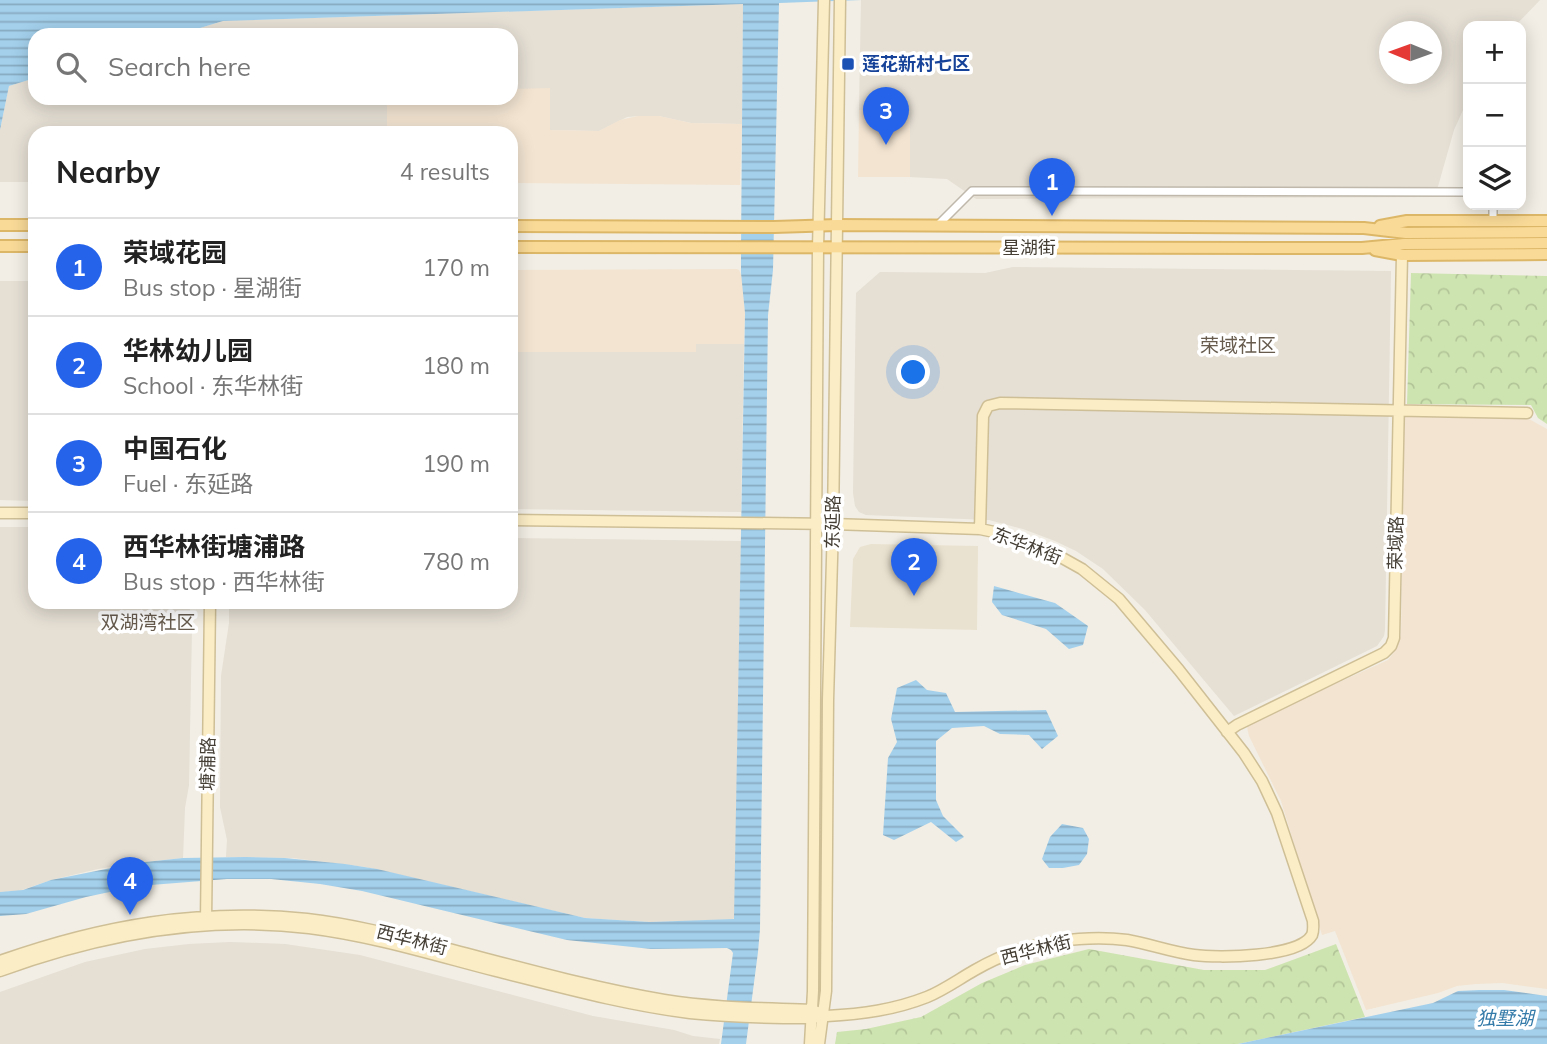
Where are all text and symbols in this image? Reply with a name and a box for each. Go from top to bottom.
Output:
north arrow [1379,21,1442,84]
map controls [1463,21,1526,210]
button: + [1463,21,1526,84]
search box [28,28,518,105]
icon: search [52,48,90,86]
text: Search here [108,50,251,83]
place label: 莲花新村七区 [862,52,970,75]
marker: 莲花新村七区 [840,56,856,72]
button: − [1463,84,1526,147]
pin: 3 [863,87,909,145]
button: layers [1463,147,1526,210]
text: Nearby [56,153,160,191]
text: 4 results [400,157,490,186]
pin: 1 [1029,158,1075,216]
text: 荣域花园 [123,236,227,269]
street label: 星湖街 [1002,236,1056,259]
text: 1 [72,253,86,282]
text: 170 m [422,253,490,282]
text: Bus stop · 星湖街 [123,273,302,302]
district label: 荣域社区 [1200,333,1276,357]
text: 华林幼儿园 [123,334,253,367]
text: 2 [72,351,86,380]
text: 180 m [422,351,490,380]
your location [896,355,930,389]
text: School · 东华林街 [123,371,303,400]
text: 中国石化 [123,432,227,465]
text: 3 [72,449,86,478]
text: 190 m [422,449,490,478]
text: Fuel · 东延路 [123,469,253,498]
street label: 东延路 [821,495,844,549]
street label: 荣域路 [1384,516,1407,570]
street label: 东华林街 [989,522,1065,569]
text: 西华林街塘浦路 [123,530,305,563]
pin: 2 [891,538,937,596]
text: 4 [72,547,86,576]
text: 780 m [422,547,490,576]
text: Bus stop · 西华林街 [123,567,325,596]
district label: 双湖湾社区 [100,610,196,634]
street label: 塘浦路 [196,737,219,791]
pin: 4 [107,857,153,915]
street label: 西华林街 [374,920,450,959]
street label: 西华林街 [998,930,1074,969]
water label: 独墅湖 [1476,1006,1536,1030]

